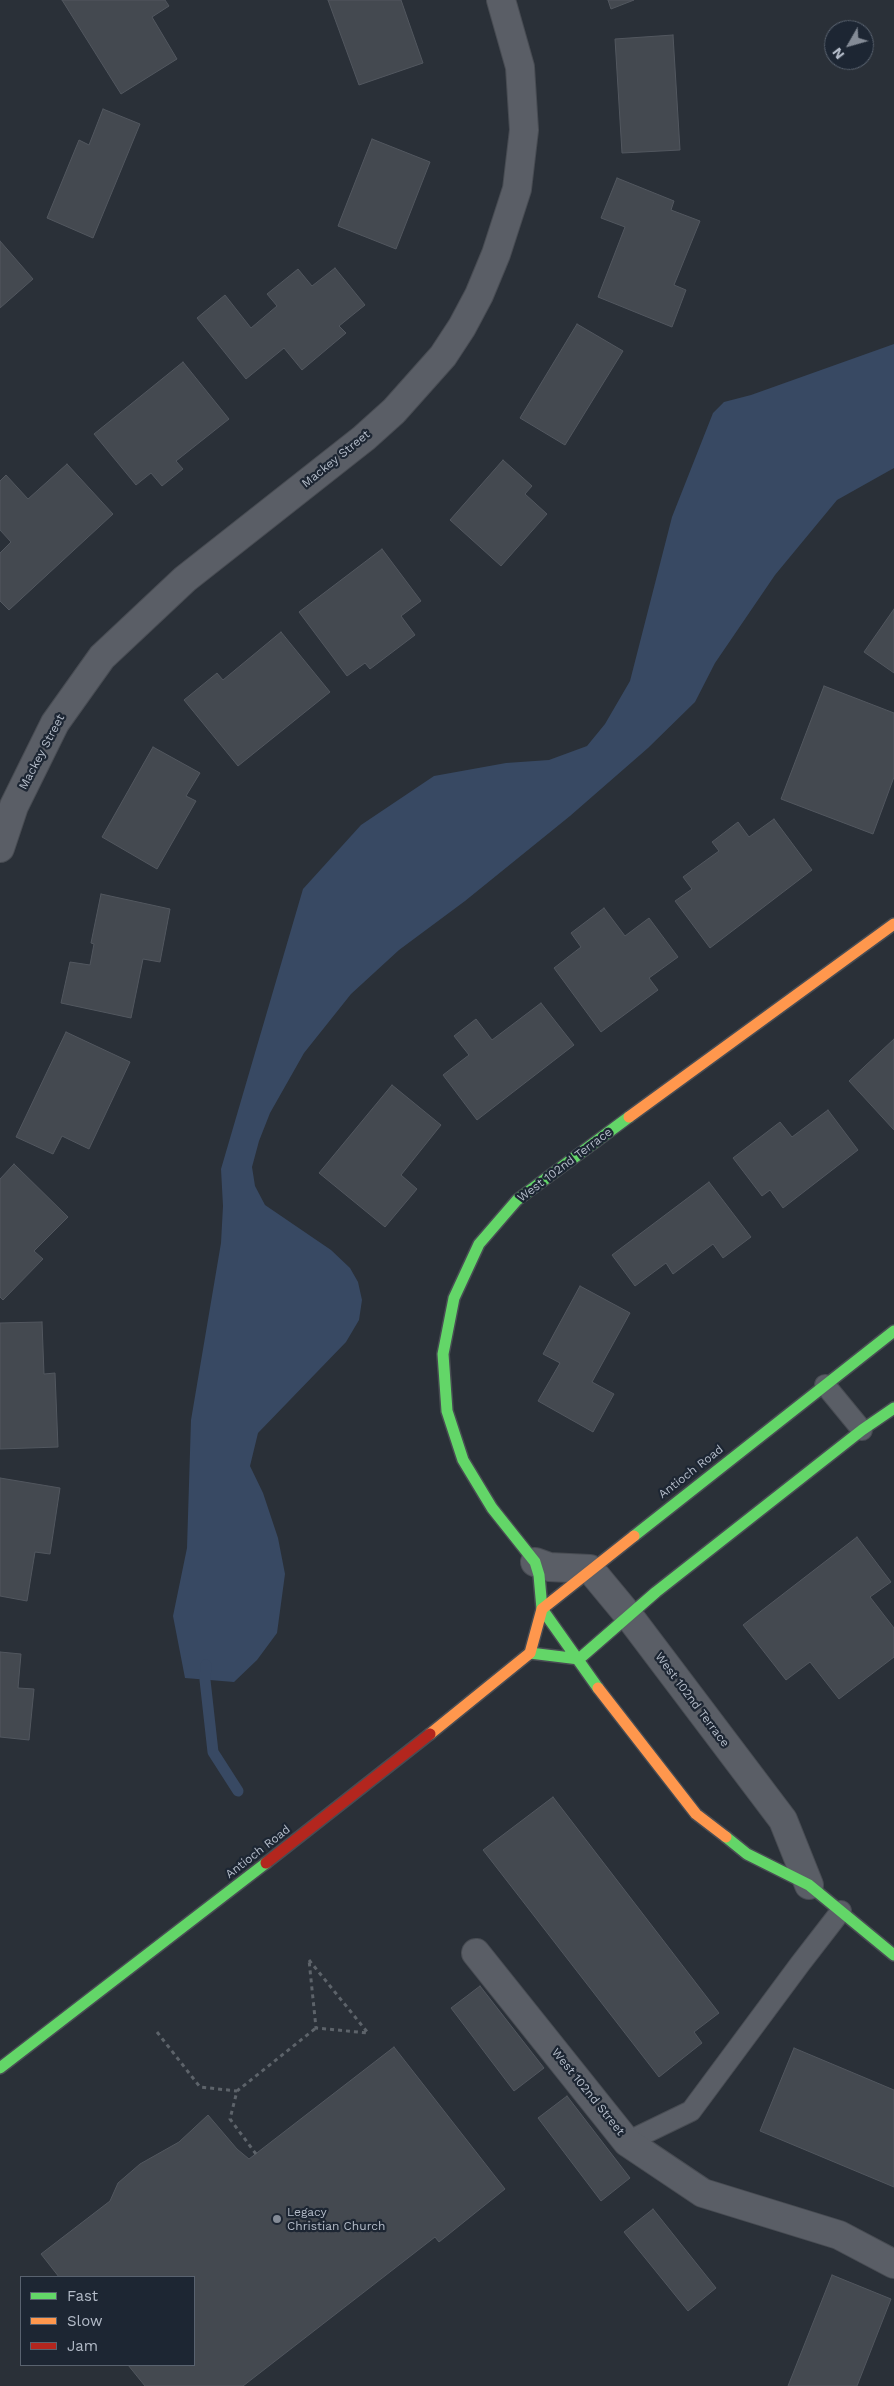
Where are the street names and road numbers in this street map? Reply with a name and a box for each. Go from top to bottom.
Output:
street label: Mackey Street [299,427,373,491]
street label: Mackey Street [16,712,68,792]
street label: West 102nd Terrace [515,1125,615,1205]
street label: Antioch Road [656,1442,726,1502]
street label: West 102nd Terrace [652,1650,732,1750]
street label: Antioch Road [223,1822,293,1882]
street label: West 102nd Street [548,2046,628,2138]

